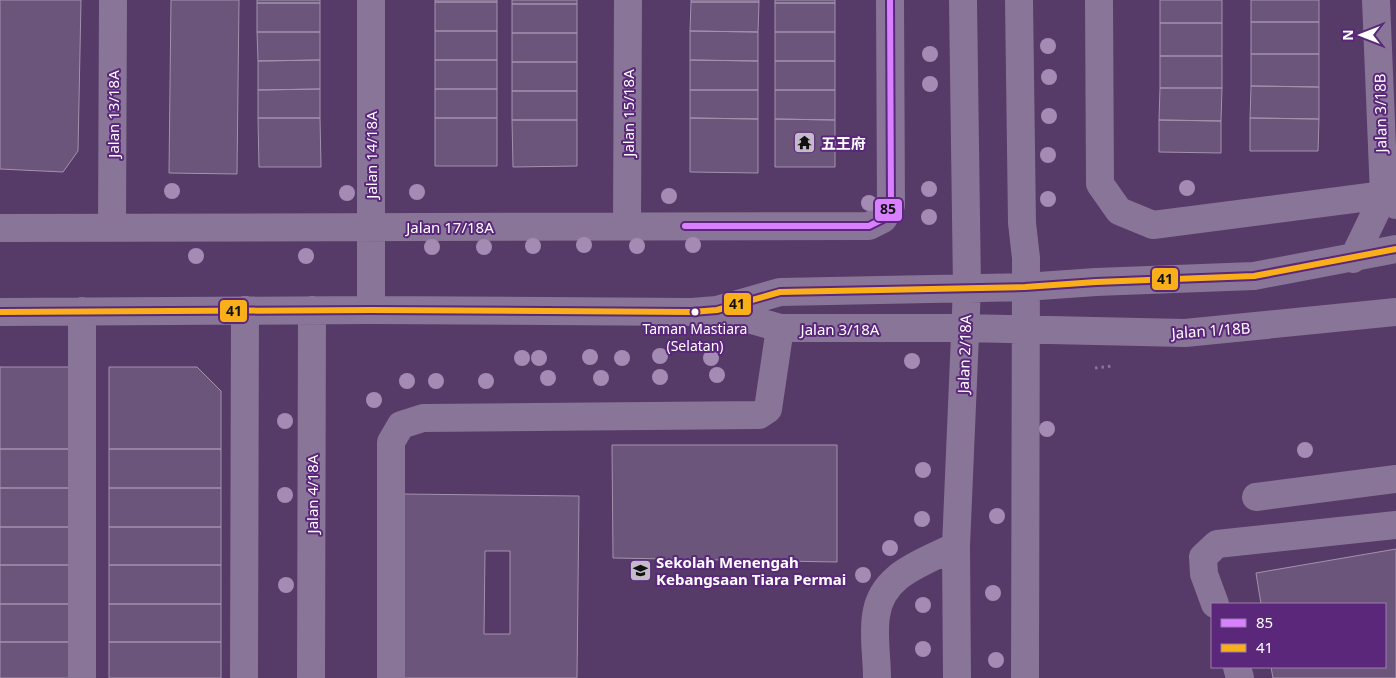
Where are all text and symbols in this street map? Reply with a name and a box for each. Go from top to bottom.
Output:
north arrow [1336,10,1386,60]
text: N [1338,29,1357,41]
street label: Jalan 15/18A [618,69,638,159]
street label: Jalan 13/18A [103,70,123,160]
street label: Jalan 3/18B [1369,73,1391,155]
street label: Jalan 14/18A [361,111,381,201]
temple icon: 五王府 [793,131,817,155]
place label: 五王府 [821,133,866,153]
line badge: 85 [874,198,903,222]
text: 85 [880,199,896,218]
street label: Jalan 17/18A [404,217,494,237]
line badge: 41 [1151,267,1179,291]
text: 41 [1157,269,1173,288]
line badge: 41 [723,292,752,316]
text: 41 [729,294,745,313]
line badge: 41 [219,299,248,323]
text: 41 [226,301,242,320]
marker: Taman Mastiara (Selatan) [690,307,700,317]
street label: Jalan 2/18A [953,314,975,396]
street label: Jalan 1/18B [1169,317,1251,343]
place label: Taman Mastiara (Selatan) [643,319,747,355]
street label: Jalan 3/18A [799,319,880,339]
street label: Jalan 4/18A [302,454,322,535]
place label: Sekolah Menengah Kebangsaan Tiara Permai [656,552,846,589]
school or university icon: Sekolah Menengah Kebangsaan Tiara Permai [628,559,652,583]
legend [1211,603,1386,668]
text: 85 [1256,612,1273,632]
text: 41 [1256,637,1273,657]

